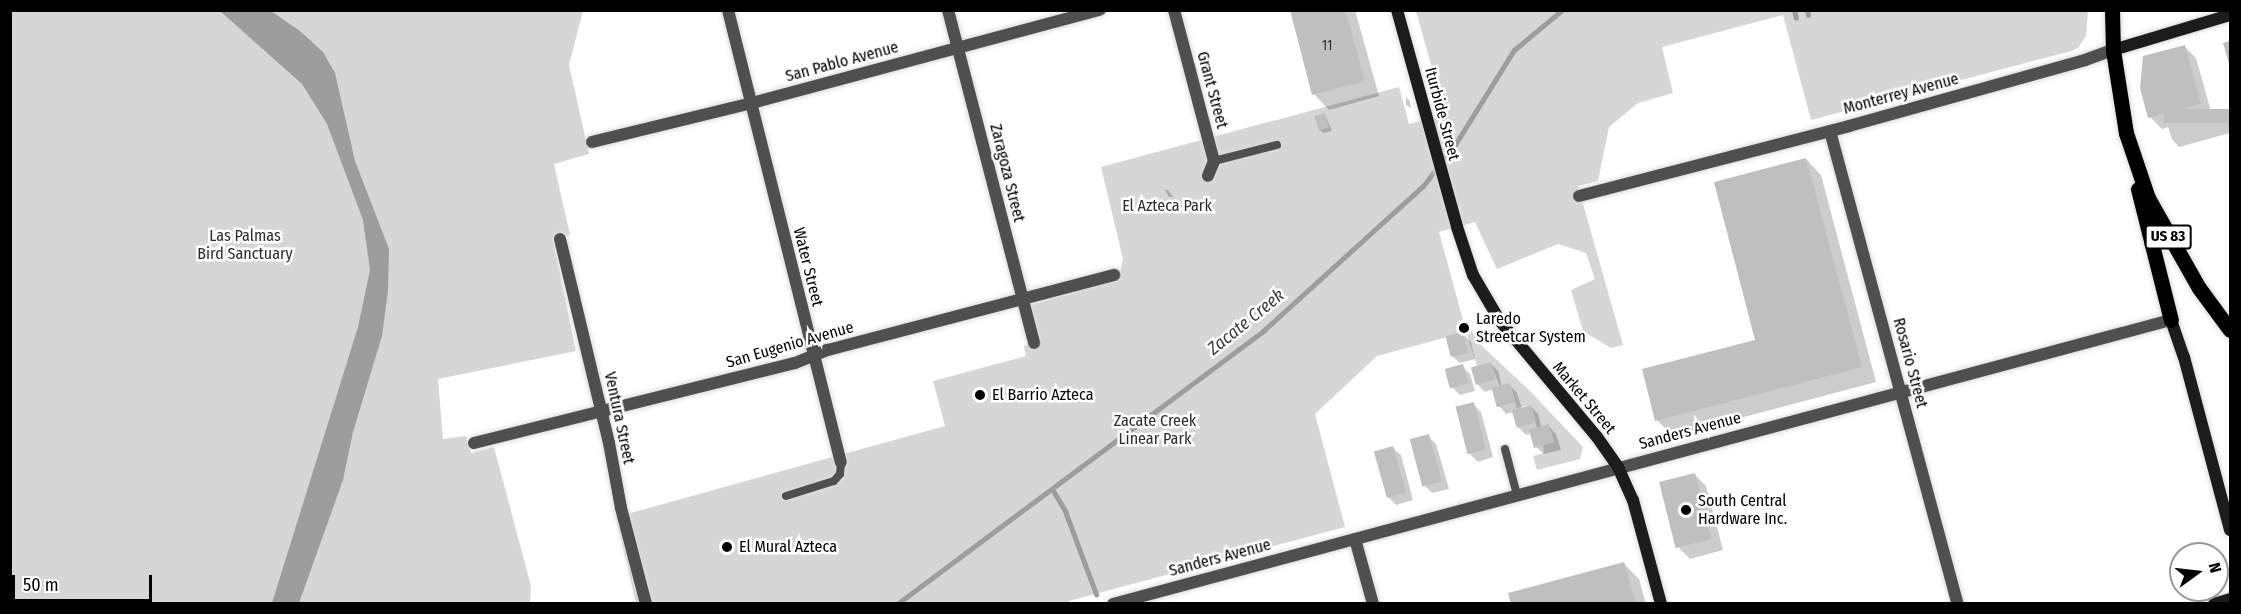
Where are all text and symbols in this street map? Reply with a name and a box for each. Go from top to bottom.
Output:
street label: San Pablo Avenue [783,38,901,86]
house number: 11 [1322,38,1332,54]
street label: Grant Street [1193,49,1231,131]
street label: Iturbide Street [1420,65,1464,163]
street label: Monterrey Avenue [1841,69,1961,119]
street label: Zaragoza Street [986,122,1028,224]
park label: El Azteca Park [1122,196,1212,216]
street label: Water Street [789,225,827,309]
road number: US 83 [2144,225,2192,249]
park label: Las Palmas Bird Sanctuary [197,226,293,264]
water label: Zacate Creek [1203,284,1289,360]
place label: Laredo Streetcar System [1476,309,1586,347]
street label: Rosario Street [1889,316,1931,410]
street label: San Eugenio Avenue [724,318,856,372]
marker: Laredo Streetcar System [1457,321,1471,335]
street label: Market Street [1548,358,1620,438]
street label: Ventura Street [600,370,638,466]
place label: El Barrio Azteca [992,385,1094,405]
marker: El Barrio Azteca [973,388,987,402]
street label: Sanders Avenue [1637,408,1743,454]
park label: Zacate Creek Linear Park [1114,411,1196,449]
place label: South Central Hardware Inc. [1698,491,1787,529]
marker: South Central Hardware Inc. [1679,503,1693,517]
street label: Sanders Avenue [1167,535,1273,581]
place label: El Mural Azteca [739,537,837,557]
marker: El Mural Azteca [720,540,734,554]
north arrow [2169,542,2229,602]
text: N [2205,561,2225,575]
scale bar [15,563,154,601]
text: 50 m [23,574,59,596]

